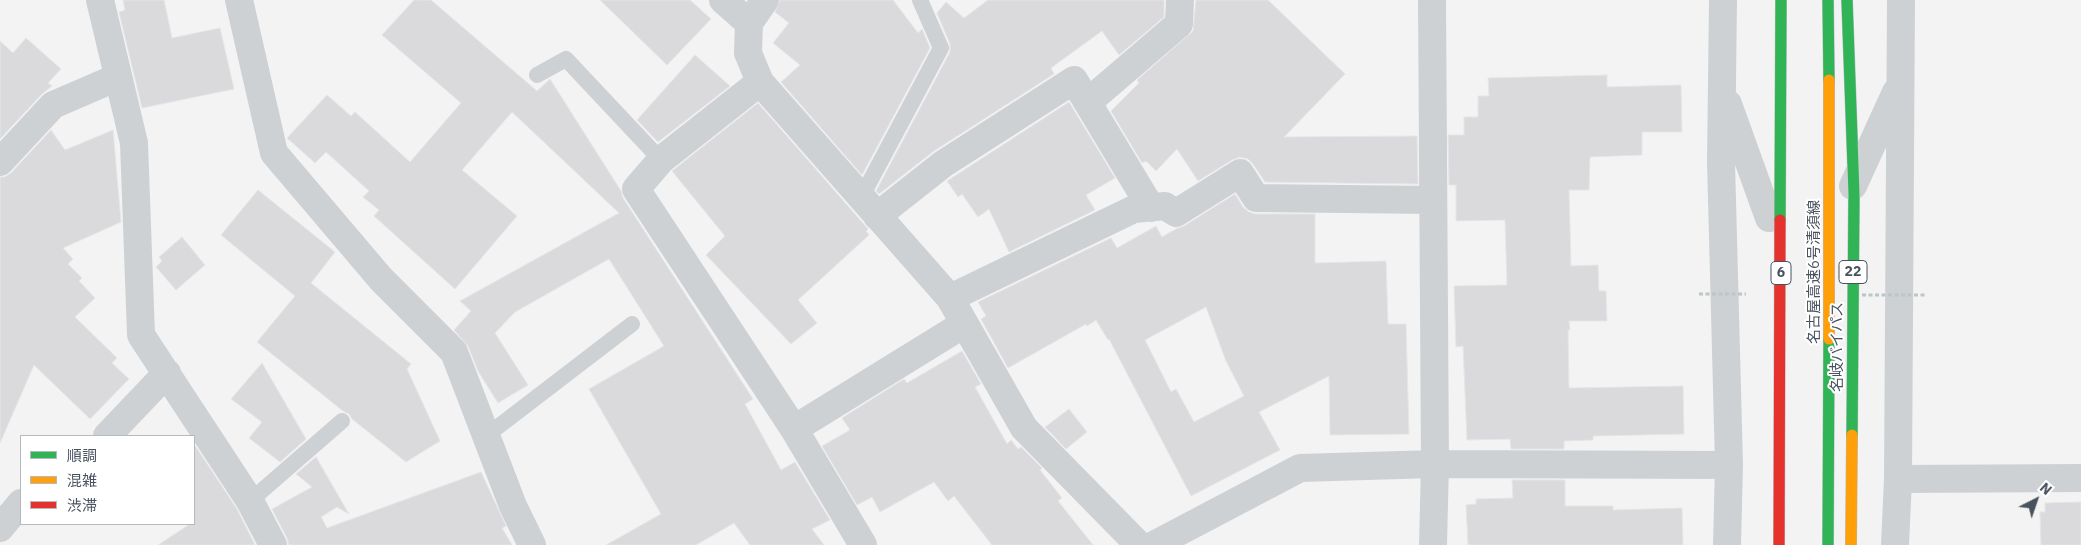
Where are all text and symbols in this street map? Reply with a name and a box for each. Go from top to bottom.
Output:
street label: 名古屋高速6号清須線 [1806,200,1824,344]
road number: 22 [1839,260,1867,284]
road number: 6 [1771,262,1791,284]
street label: 名岐バイパス [1829,302,1847,392]
legend [20,435,195,525]
text: 順調 [67,446,97,465]
text: 混雑 [67,471,97,490]
north arrow [2011,475,2061,525]
text: N [2036,479,2056,499]
text: 渋滞 [67,496,97,515]

